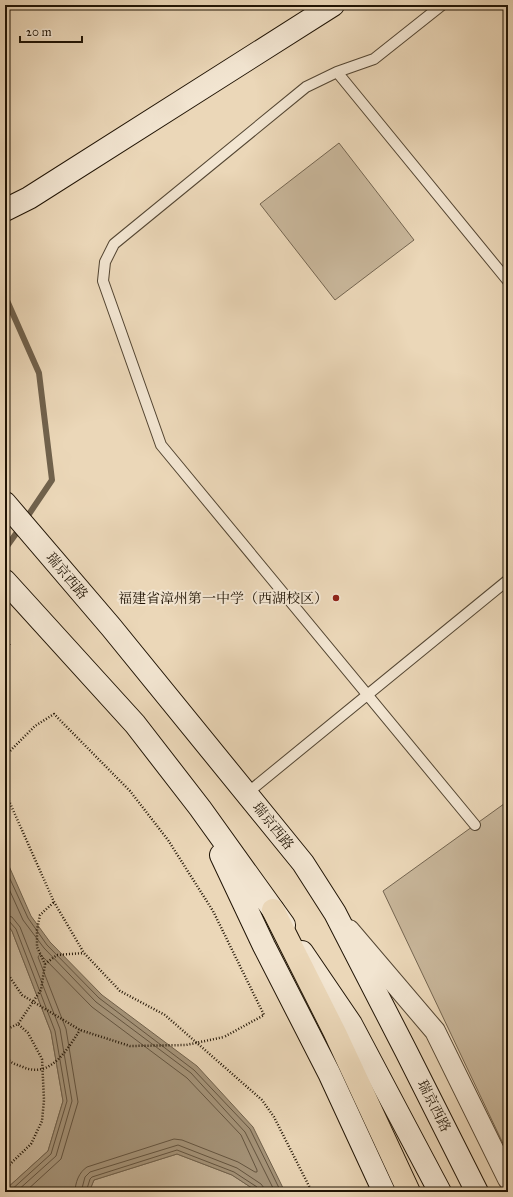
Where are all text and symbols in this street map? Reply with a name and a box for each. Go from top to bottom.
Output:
scale bar [20,18,82,44]
text: 20 m [26,25,52,39]
street label: 瑞京西路 [42,549,92,603]
place label: 福建省漳州第一中学（西湖校区） [118,590,328,607]
marker: 福建省漳州第一中学（西湖校区） [331,593,341,603]
street label: 瑞京西路 [249,799,297,853]
street label: 瑞京西路 [414,1077,454,1135]

